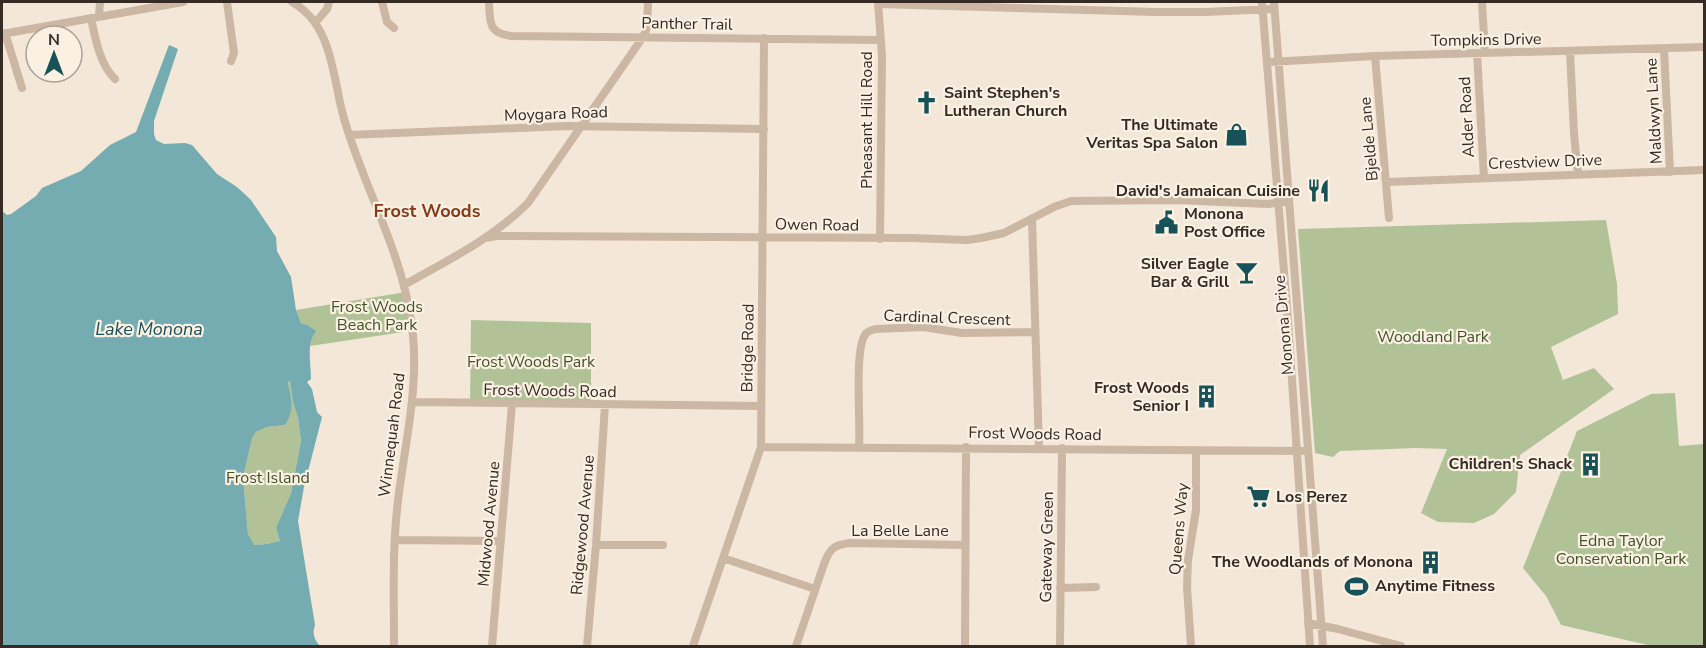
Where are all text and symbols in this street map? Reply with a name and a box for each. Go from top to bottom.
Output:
street label: Panther Trail [641,12,733,36]
north arrow [24,24,84,84]
street label: Tompkins Drive [1430,28,1542,52]
text: N [48,29,60,51]
street label: Pheasant Hill Road [856,51,878,189]
street label: Maldwyn Lane [1640,57,1668,165]
street label: Alder Road [1454,76,1480,158]
place label: Saint Stephen's Lutheran Church [944,82,1067,122]
church icon: Saint Stephen's Lutheran Church [913,89,939,115]
street label: Bjelde Lane [1354,96,1384,182]
street label: Moygara Road [504,101,608,127]
place label: The Ultimate Veritas Spa Salon [1085,114,1218,154]
shop icon: The Ultimate Veritas Spa Salon [1223,121,1249,147]
street label: Crestview Drive [1488,149,1602,175]
restaurant icon: David's Jamaican Cuisine [1305,178,1331,204]
place label: David's Jamaican Cuisine [1116,180,1300,202]
district label: Frost Woods [374,199,481,223]
place label: Monona Post Office [1184,203,1266,243]
public building icon: Monona Post Office [1153,210,1179,236]
street label: Owen Road [775,213,859,237]
place label: Silver Eagle Bar & Grill [1141,253,1229,293]
bar icon: Silver Eagle Bar & Grill [1234,260,1260,286]
street label: Monona Drive [1269,274,1299,376]
park label: Frost Woods Beach Park [331,296,423,336]
street label: Bridge Road [736,303,760,393]
street label: Cardinal Crescent [883,305,1011,331]
water label: Lake Monona [95,317,203,341]
park label: Woodland Park [1377,326,1490,348]
park label: Frost Woods Park [467,351,596,373]
street label: Winnequah Road [373,372,411,498]
place label: Frost Woods Senior I [1094,377,1189,417]
street label: Frost Woods Road [483,379,617,403]
building icon: Frost Woods Senior I [1194,384,1220,410]
street label: Frost Woods Road [968,422,1102,446]
building icon: Children's Shack [1577,451,1603,477]
place label: Children's Shack [1449,453,1572,475]
street label: Ridgewood Avenue [566,454,600,596]
street label: Midwood Avenue [473,460,505,588]
park label: Frost Island [226,467,310,489]
street label: Queens Way [1164,481,1194,576]
supermarket icon: Los Perez [1245,484,1271,510]
place label: Los Perez [1276,486,1348,508]
street label: Gateway Green [1035,491,1059,603]
street label: La Belle Lane [851,520,949,542]
park label: Edna Taylor Conservation Park [1556,530,1687,570]
building icon: The Woodlands of Monona [1418,549,1444,575]
place label: The Woodlands of Monona [1212,551,1413,573]
sports icon: Anytime Fitness [1344,573,1370,599]
place label: Anytime Fitness [1375,575,1495,597]

